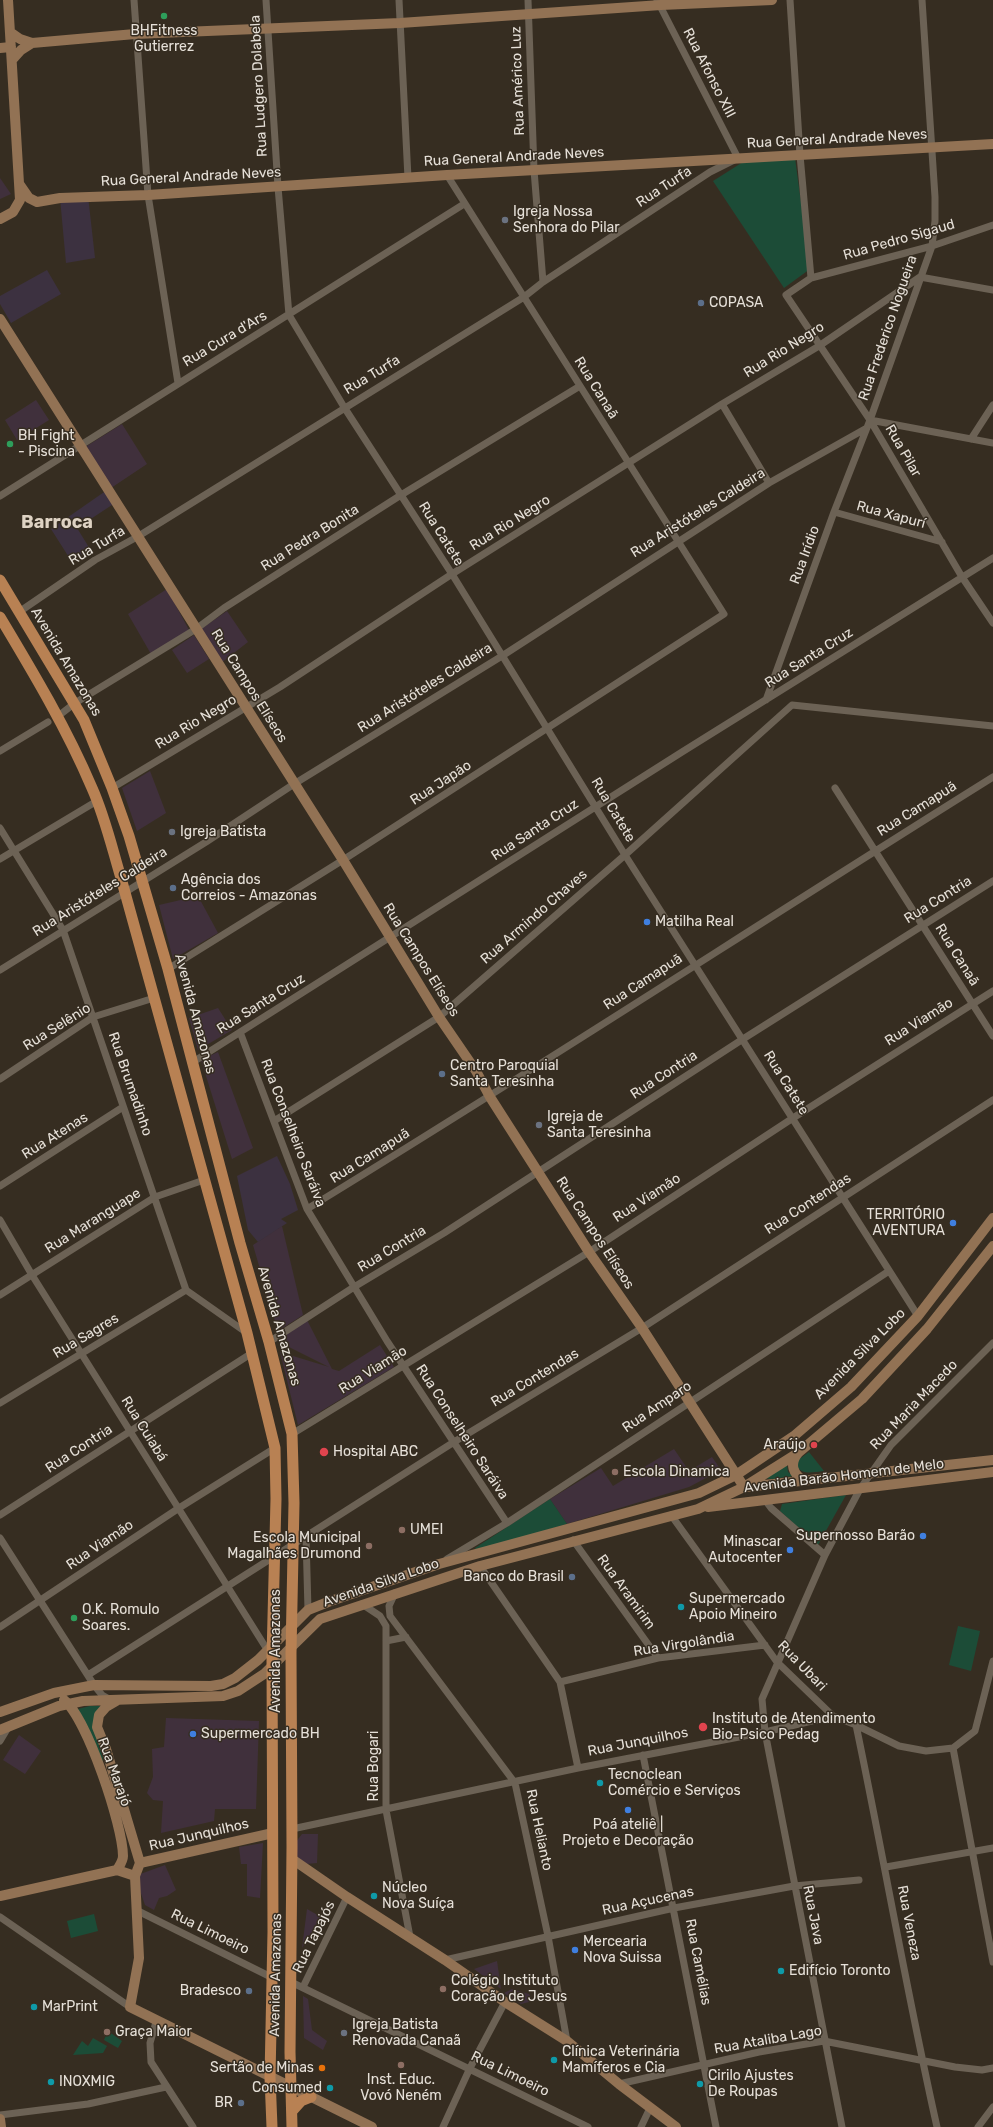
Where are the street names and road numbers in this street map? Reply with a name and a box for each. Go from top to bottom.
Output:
street label: Rua Ludgero Dolabela [247,15,271,157]
street label: Rua Afonso XIII [679,25,739,121]
street label: Rua Américo Luz [508,26,528,136]
street label: Rua General Andrade Neves [746,126,928,152]
street label: Rua General Andrade Neves [423,144,605,170]
street label: Rua Turfa [633,163,695,211]
street label: Rua General Andrade Neves [100,164,282,190]
street label: Rua Pedro Sigaud [841,216,957,264]
street label: Rua Frederico Nogueira [855,253,921,403]
street label: Rua Cura d'Ars [180,307,270,371]
street label: Rua Rio Negro [741,319,827,381]
street label: Rua Turfa [341,352,403,398]
street label: Rua Canaã [570,354,622,422]
street label: Rua Pilar [881,422,925,480]
street label: Rua Aristóteles Caldeira [628,465,768,561]
street label: Rua Rio Negro [467,492,553,554]
street label: Rua Xapurí [855,498,927,532]
street label: Rua Catete [415,499,467,569]
street label: Rua Pedra Bonita [258,501,362,575]
street label: Rua Turfa [66,523,128,569]
street label: Rua Irídio [787,523,823,587]
street label: Avenida Amazonas [27,605,105,719]
street label: Rua Santa Cruz [762,624,856,692]
street label: Rua Campos Elíseos [207,626,291,746]
street label: Rua Aristóteles Caldeira [355,640,495,736]
street label: Rua Rio Negro [152,691,240,753]
street label: Rua Japão [407,757,475,809]
street label: Rua Catete [587,775,639,845]
street label: Rua Camapuã [874,778,960,840]
street label: Rua Santa Cruz [488,796,582,864]
street label: Rua Aristóteles Caldeira [30,844,170,940]
street label: Rua Armindo Chaves [477,866,591,968]
street label: Rua Contria [901,873,975,927]
street label: Rua Campos Elíseos [379,900,463,1020]
street label: Rua Canaã [931,921,983,989]
street label: Rua Camapuã [600,950,686,1014]
street label: Avenida Amazonas [171,952,219,1076]
street label: Rua Santa Cruz [214,970,308,1038]
street label: Rua Viamão [882,994,956,1050]
street label: Rua Selênio [20,1000,94,1054]
street label: Rua Brumadinho [104,1030,156,1138]
street label: Rua Contria [627,1047,701,1103]
street label: Rua Catete [760,1048,812,1118]
street label: Rua Conselheiro Saráiva [257,1057,329,1209]
street label: Rua Atenas [19,1109,91,1163]
street label: Rua Camapuã [327,1125,413,1187]
street label: Rua Viamão [610,1170,684,1226]
street label: Rua Contendas [762,1170,854,1238]
street label: Rua Campos Elíseos [552,1174,638,1292]
street label: Rua Maranguape [42,1185,144,1257]
street label: Rua Contria [355,1222,429,1276]
street label: Avenida Amazonas [254,1264,304,1388]
street label: Avenida Silva Lobo [811,1305,909,1403]
street label: Rua Sagres [50,1310,122,1362]
street label: Rua Viamão [336,1342,410,1398]
street label: Rua Contendas [488,1345,582,1411]
street label: Rua Maria Macedo [867,1357,961,1453]
street label: Rua Conselheiro Saráiva [412,1361,512,1503]
street label: Rua Amparo [619,1378,695,1436]
street label: Rua Cuiabá [117,1393,171,1465]
street label: Rua Contria [42,1421,116,1477]
street label: Avenida Barão Homem de Melo [743,1455,945,1497]
street label: Rua Viamão [63,1516,137,1574]
street label: Rua Aramirim [593,1551,659,1633]
street label: Avenida Silva Lobo [321,1555,441,1611]
street label: Avenida Amazonas [268,1589,284,1713]
street label: Rua Virgolândia [632,1628,736,1660]
street label: Rua Ubari [774,1637,830,1695]
street label: Rua Junquilhos [586,1724,690,1760]
street label: Rua Bogari [366,1731,382,1801]
street label: Rua Marajó [94,1735,134,1809]
street label: Rua Helianto [522,1788,556,1872]
street label: Rua Junquilhos [148,1815,250,1855]
street label: Rua Açucenas [601,1883,695,1919]
street label: Rua Java [799,1884,827,1946]
street label: Rua Veneza [893,1884,925,1962]
street label: Rua Tapajós [289,1898,339,1976]
street label: Rua Limoeiro [168,1906,252,1958]
street label: Avenida Amazonas [267,1913,285,2037]
street label: Rua Camélias [681,1917,715,2007]
street label: Rua Ataliba Lago [713,2022,823,2058]
street label: Rua Limoeiro [468,2048,552,2100]

